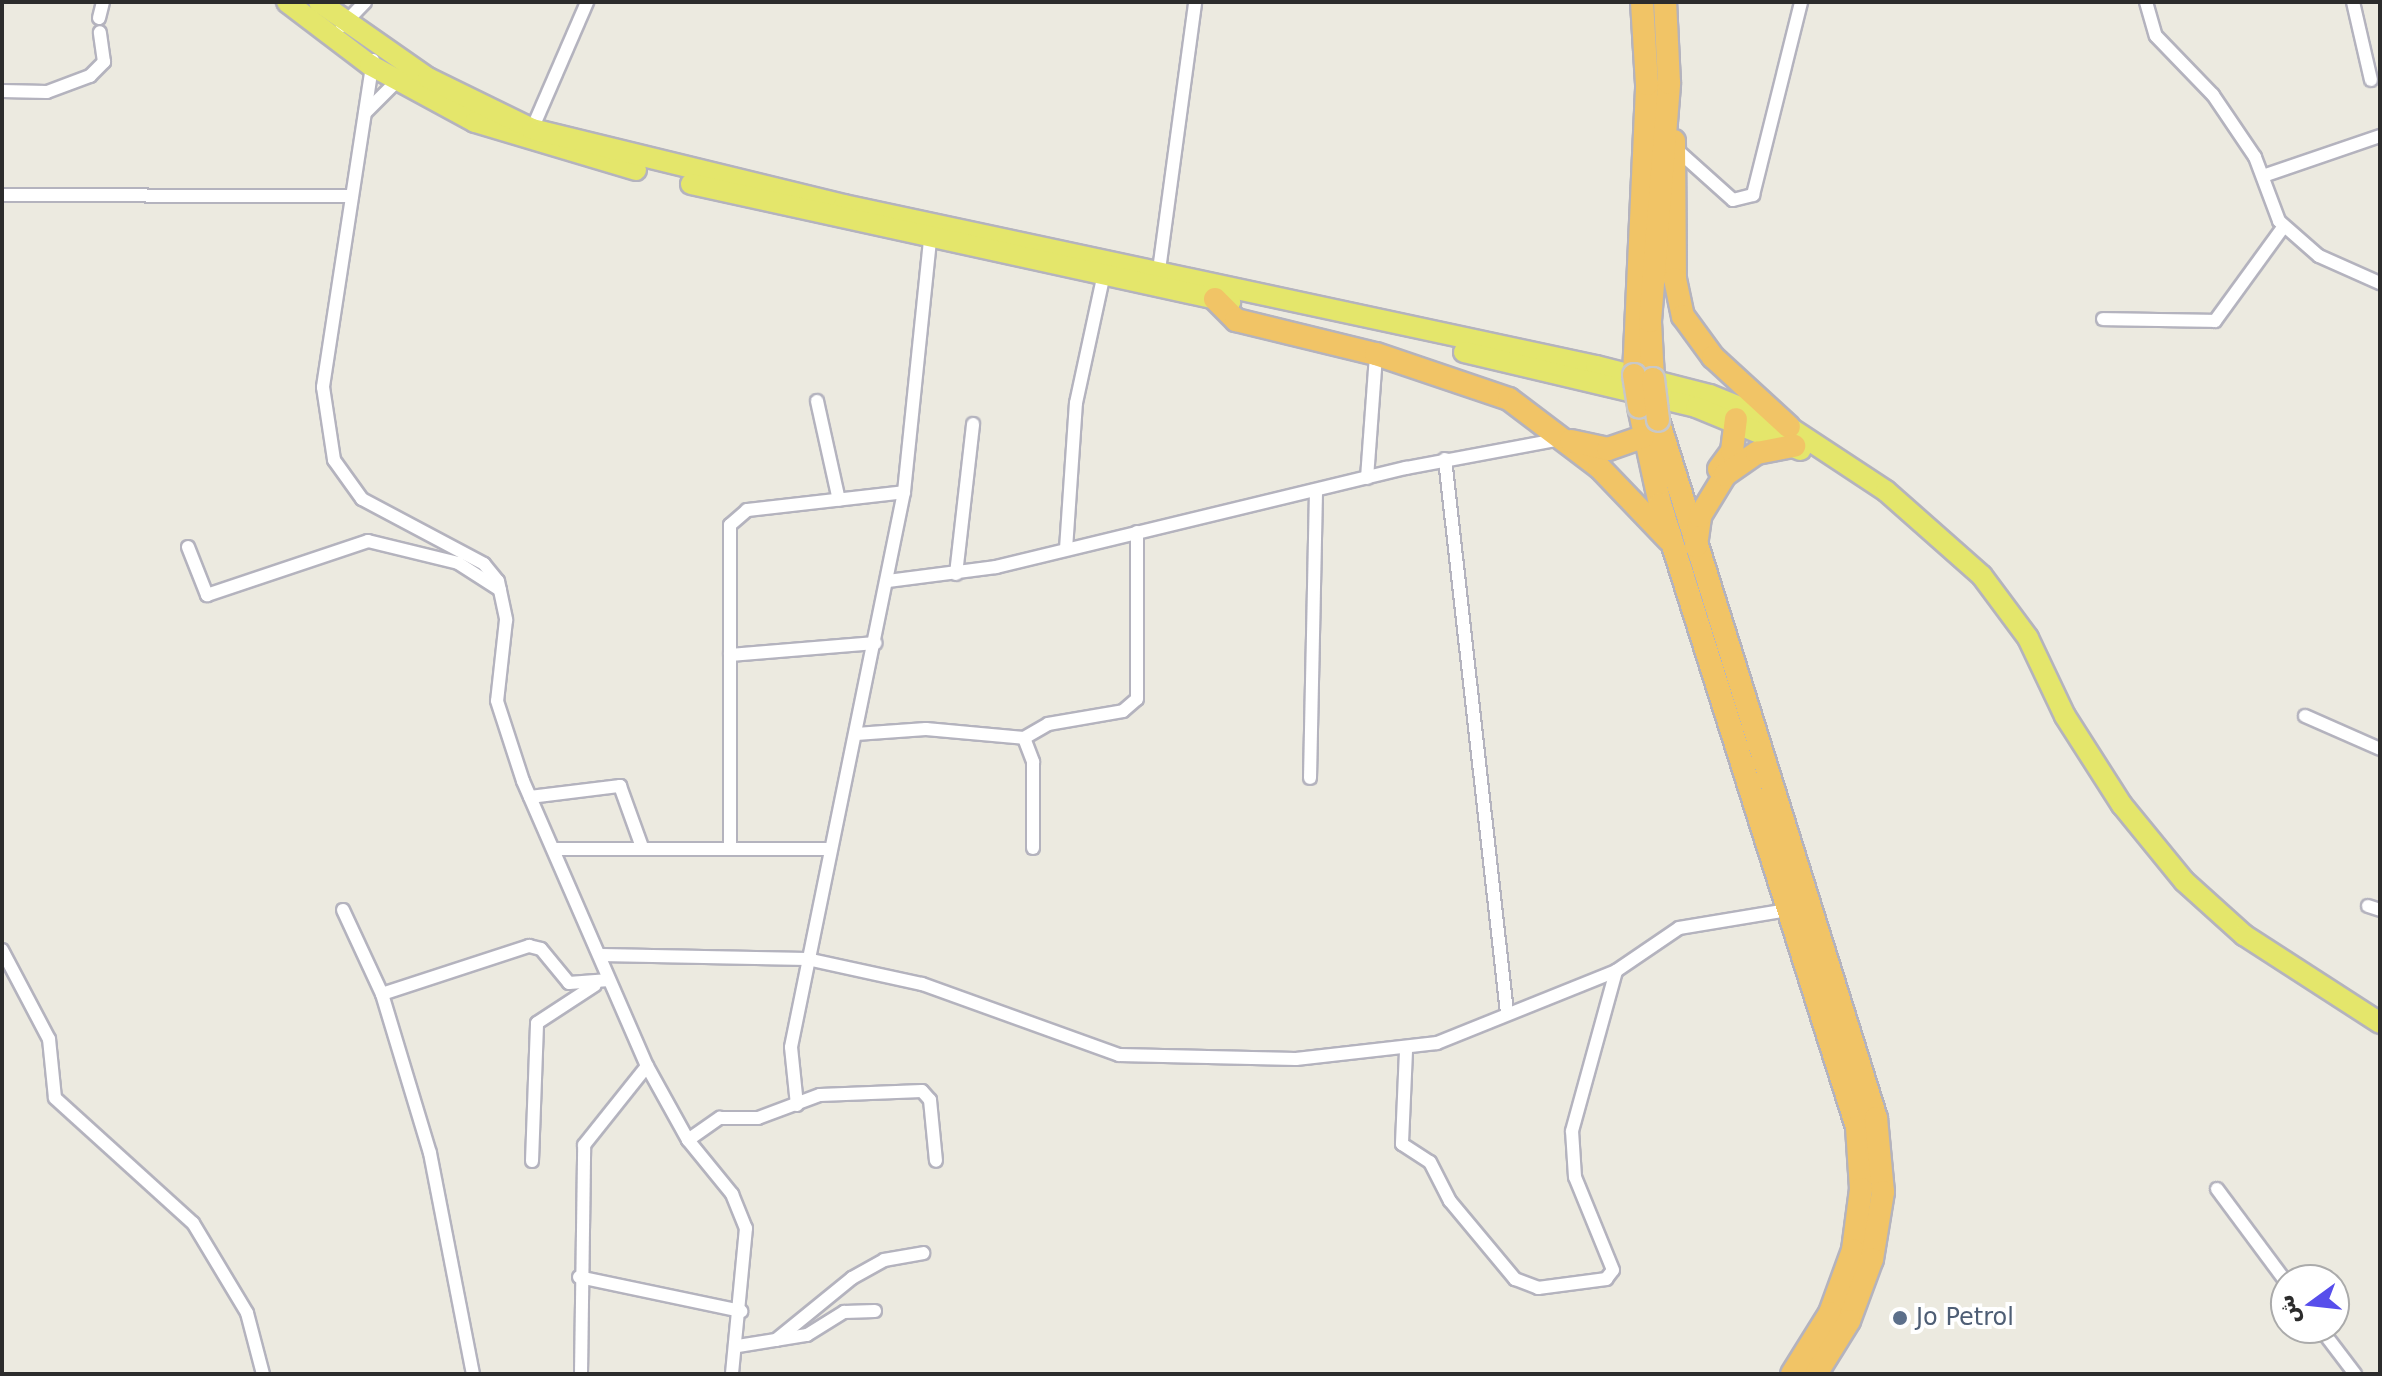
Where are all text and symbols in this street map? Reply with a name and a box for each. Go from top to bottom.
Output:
north arrow [2270,1264,2350,1344]
text: ش [2272,1292,2304,1328]
place label: Jo Petrol [1916,1304,2014,1332]
marker: Jo Petrol [1891,1309,1909,1327]

